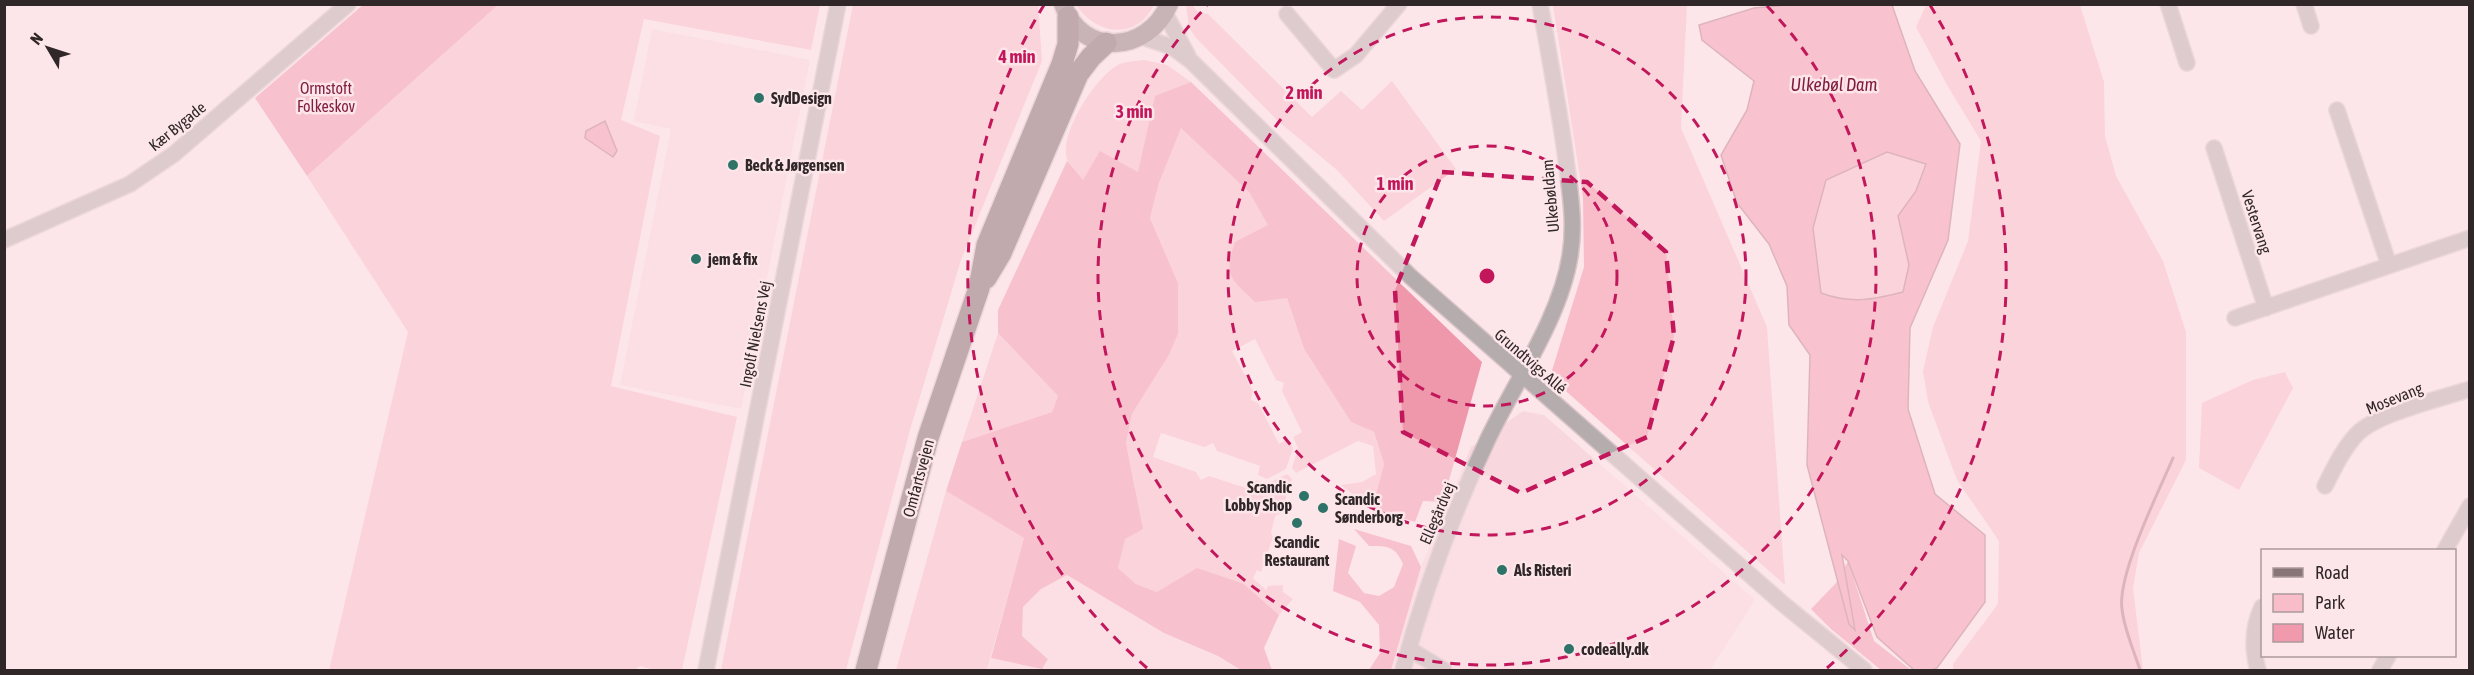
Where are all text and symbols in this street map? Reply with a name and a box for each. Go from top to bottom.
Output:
north arrow [18,18,78,78]
text: N [26,29,46,48]
text: 4 min [998,46,1036,67]
water label: Ulkebøl Dam [1791,74,1877,95]
park label: Ormstoft Folkeskov [297,79,355,115]
text: 2 min [1286,82,1323,103]
place label: SydDesign [771,89,832,107]
marker: SydDesign [752,91,766,105]
street label: Kær Bygade [145,98,210,155]
text: 3 min [1116,101,1153,122]
place label: Beck & Jørgensen [745,156,845,174]
marker: Beck & Jørgensen [726,158,740,172]
street label: Ulkebøldam [1538,159,1562,233]
text: 1 min [1377,173,1414,194]
street label: Vestervang [2237,188,2276,256]
place label: jem & fix [707,250,758,268]
marker: jem & fix [689,252,703,266]
centre of rings [1477,266,1497,286]
street label: Ingolf Nielsens Vej [736,279,775,389]
street label: Grundtvigs Allé [1491,325,1571,398]
street label: Mosevang [2363,378,2425,418]
street label: Omfartsvejen [899,437,938,519]
place label: Scandic Lobby Shop [1225,478,1292,514]
street label: Ellegårdvej [1416,479,1459,547]
marker: Scandic Lobby Shop [1297,489,1311,503]
place label: Scandic Sønderborg [1335,490,1403,526]
marker: Scandic Sønderborg [1316,501,1330,515]
marker: Scandic Restaurant [1290,516,1304,530]
place label: Scandic Restaurant [1265,533,1330,569]
legend [2261,549,2456,657]
place label: Als Risteri [1513,561,1572,579]
text: Road [2315,562,2349,583]
marker: Als Risteri [1495,563,1509,577]
text: Park [2315,592,2345,613]
text: Water [2315,622,2355,643]
place label: codeally.dk [1581,640,1650,658]
marker: codeally.dk [1562,642,1576,656]

